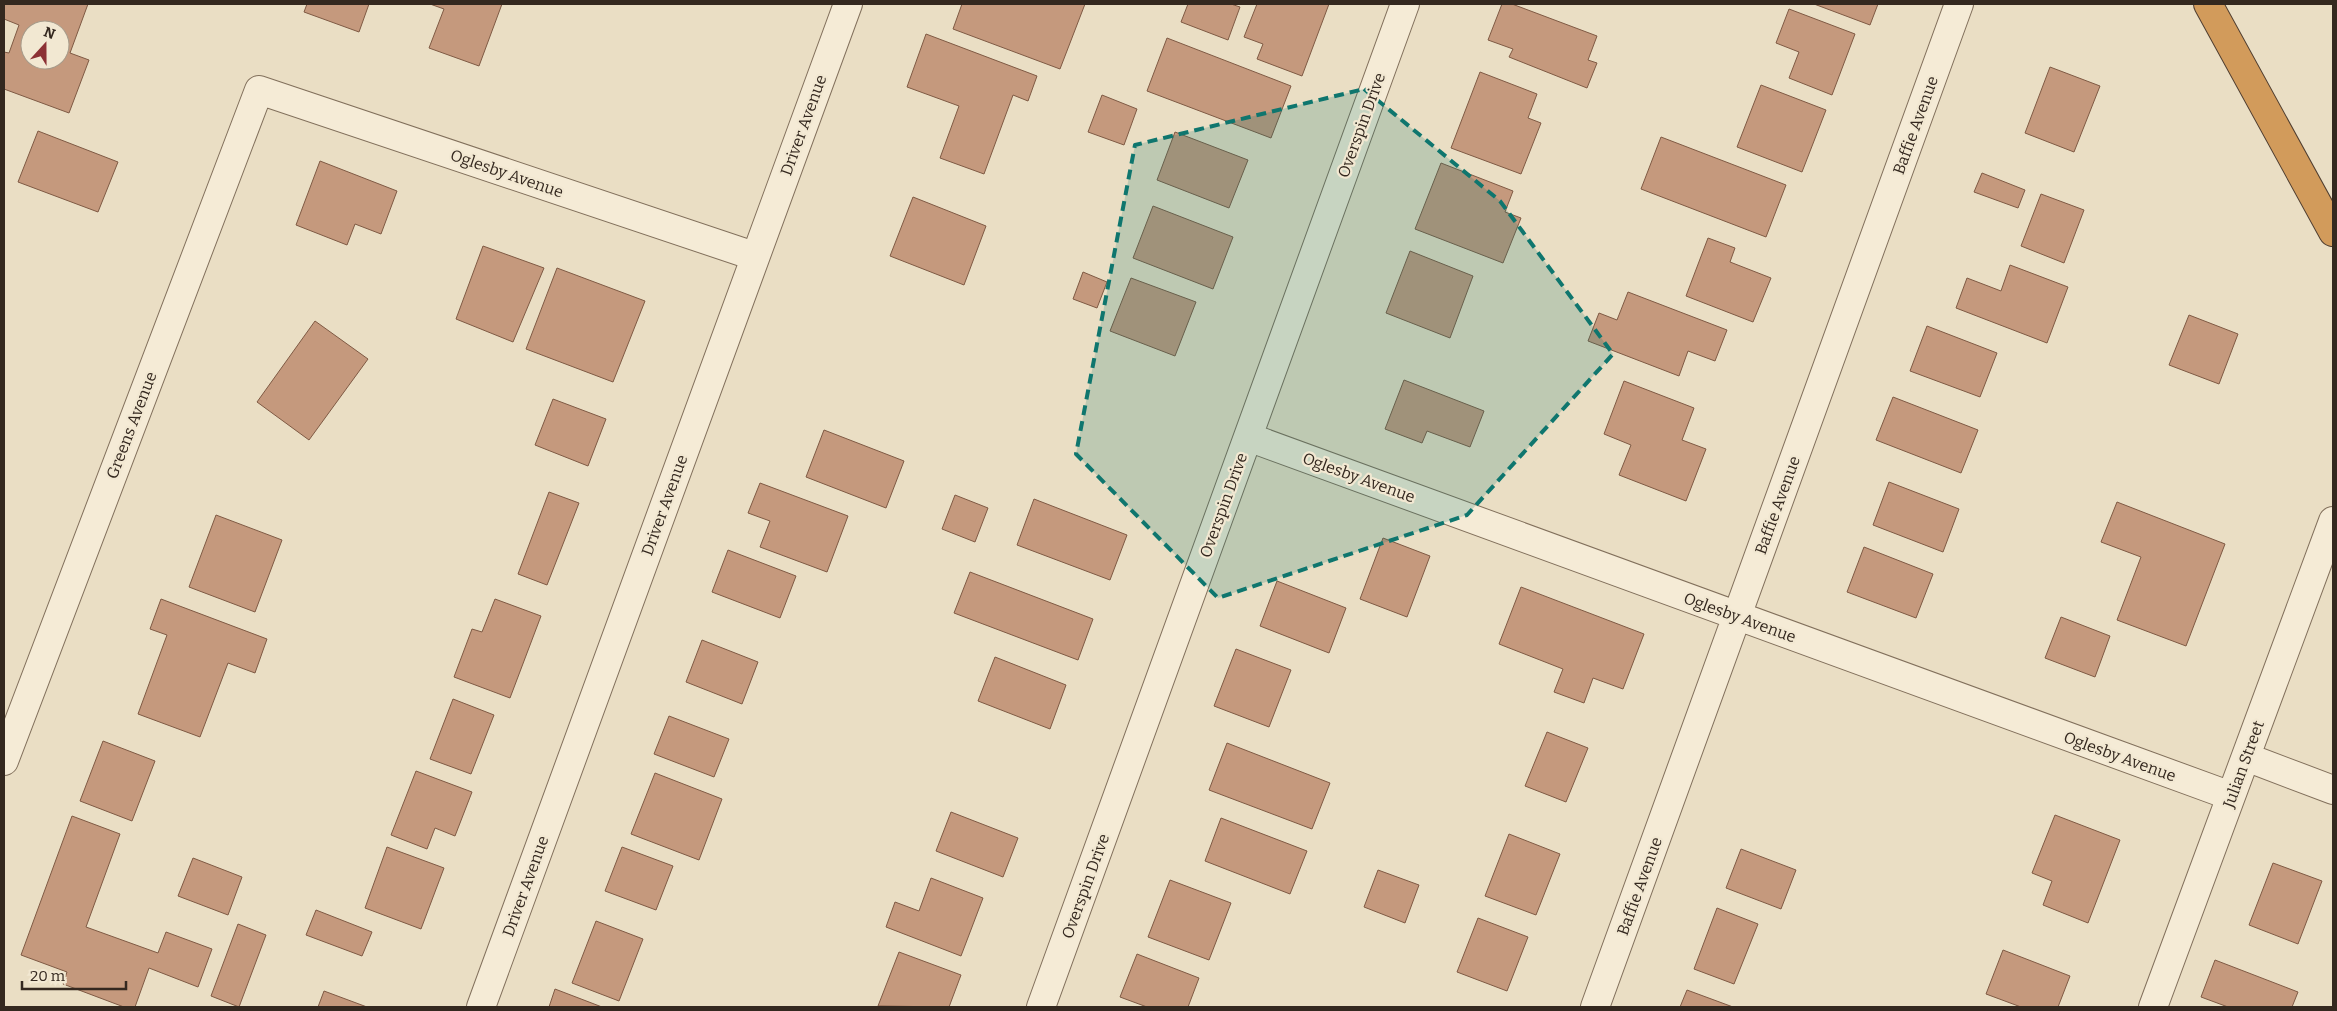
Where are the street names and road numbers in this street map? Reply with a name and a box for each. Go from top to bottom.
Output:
street label: Overspin Drive [1334,70,1389,180]
street label: Driver Avenue [776,72,831,178]
street label: Baffie Avenue [1889,73,1942,177]
street label: Oglesby Avenue [448,145,566,202]
street label: Greens Avenue [102,369,161,481]
street label: Oglesby Avenue [1300,448,1418,507]
street label: Overspin Drive [1196,450,1251,560]
street label: Driver Avenue [637,452,692,558]
street label: Baffie Avenue [1751,453,1804,557]
street label: Oglesby Avenue [1681,588,1799,647]
street label: Julian Street [2219,718,2268,811]
street label: Oglesby Avenue [2061,727,2179,786]
street label: Overspin Drive [1058,831,1113,941]
street label: Driver Avenue [498,833,553,939]
street label: Baffie Avenue [1613,834,1666,938]

